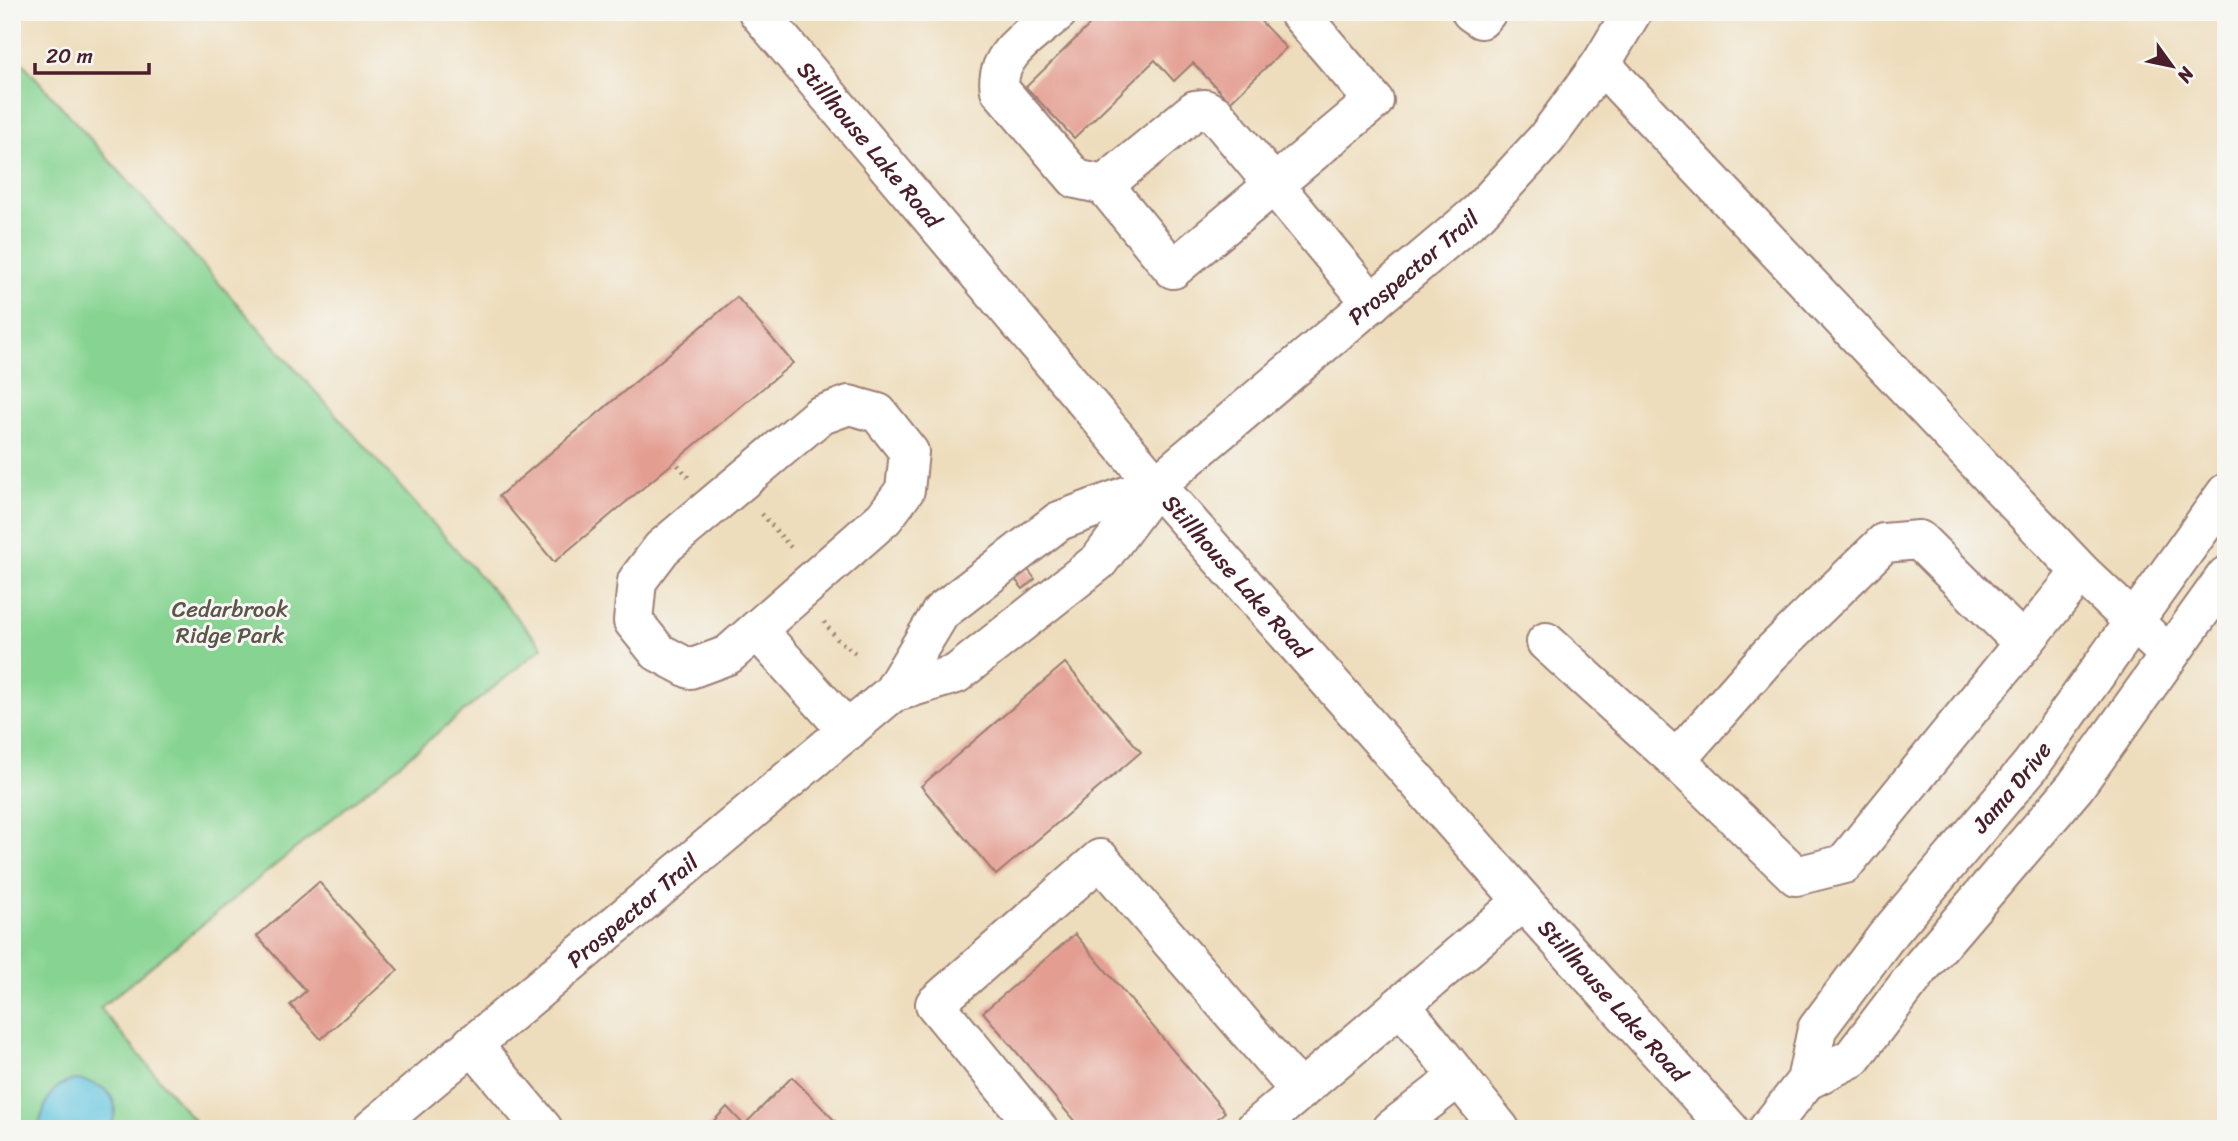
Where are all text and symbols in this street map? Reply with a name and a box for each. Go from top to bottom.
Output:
scale bar [35,32,149,76]
north arrow [2136,32,2206,102]
text: 20 m [46,37,93,75]
street label: Stillhouse Lake Road [786,51,954,239]
text: N [2168,60,2204,90]
street label: Prospector Trail [1338,199,1489,336]
street label: Stillhouse Lake Road [1152,484,1322,670]
park label: Cedarbrook Ridge Park [172,589,288,656]
street label: Jama Drive [1960,732,2063,843]
street label: Prospector Trail [557,842,708,979]
street label: Stillhouse Lake Road [1528,909,1700,1093]

